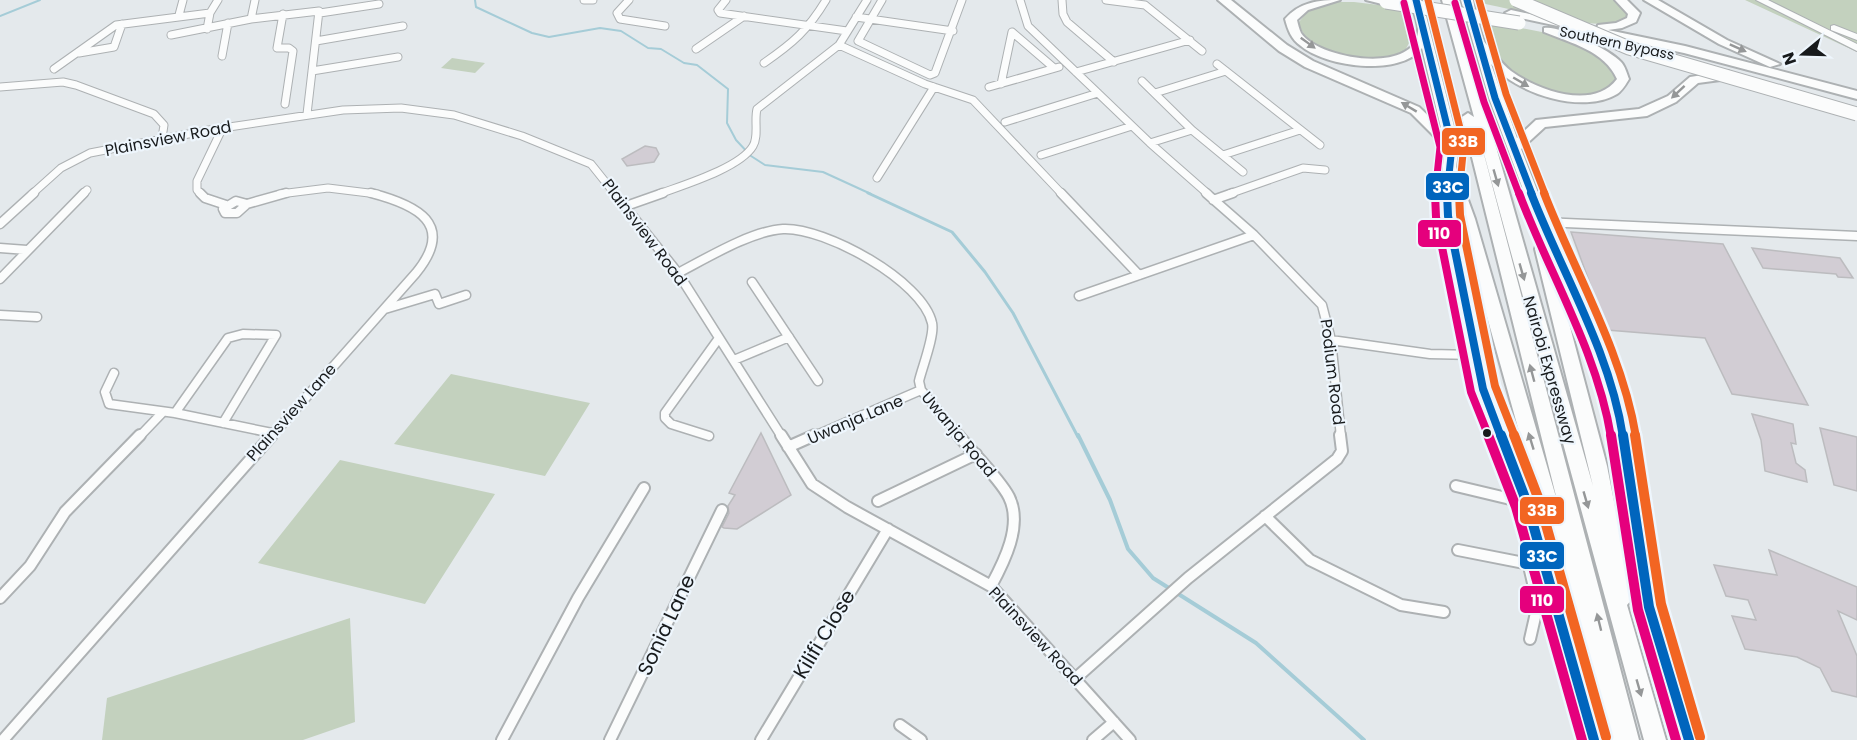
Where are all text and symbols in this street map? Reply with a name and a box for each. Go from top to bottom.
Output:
street label: Southern Bypass [1558,21,1676,65]
north arrow [1773,24,1833,84]
one-way arrow [1299,37,1315,49]
one-way arrow [1729,43,1747,53]
text: N [1776,49,1802,68]
one-way arrow [1513,77,1530,87]
one-way arrow [1671,85,1685,99]
one-way arrow [1400,102,1417,112]
street label: Plainsview Road [103,115,233,162]
line badge: 33B [1441,127,1486,156]
text: 33B [1448,130,1478,153]
one-way arrow [1492,169,1501,187]
line badge: 33C [1425,172,1470,201]
street label: Plainsview Road [597,174,692,290]
text: 33C [1432,176,1464,199]
line badge: 110 [1417,219,1462,248]
text: 110 [1428,222,1450,245]
one-way arrow [1518,263,1528,281]
street label: Nairobi Expressway [1517,293,1582,447]
street label: Podium Road [1315,318,1350,426]
street label: Plainsview Lane [241,358,342,466]
one-way arrow [1527,364,1537,382]
street label: Uwanja Road [916,386,1001,482]
street label: Uwanja Lane [804,389,907,450]
unlabelled marker [1481,427,1493,439]
one-way arrow [1526,432,1535,450]
one-way arrow [1582,491,1591,509]
line badge: 33B [1519,496,1565,525]
text: 33B [1527,499,1557,522]
line badge: 33C [1519,541,1565,570]
text: 33C [1526,545,1558,568]
street label: Sonia Lane [630,570,702,680]
street label: Plainsview Road [983,582,1088,691]
street label: Kilifi Close [786,584,862,684]
line badge: 110 [1519,585,1565,614]
text: 110 [1531,589,1553,612]
one-way arrow [1593,613,1603,631]
one-way arrow [1635,679,1644,697]

